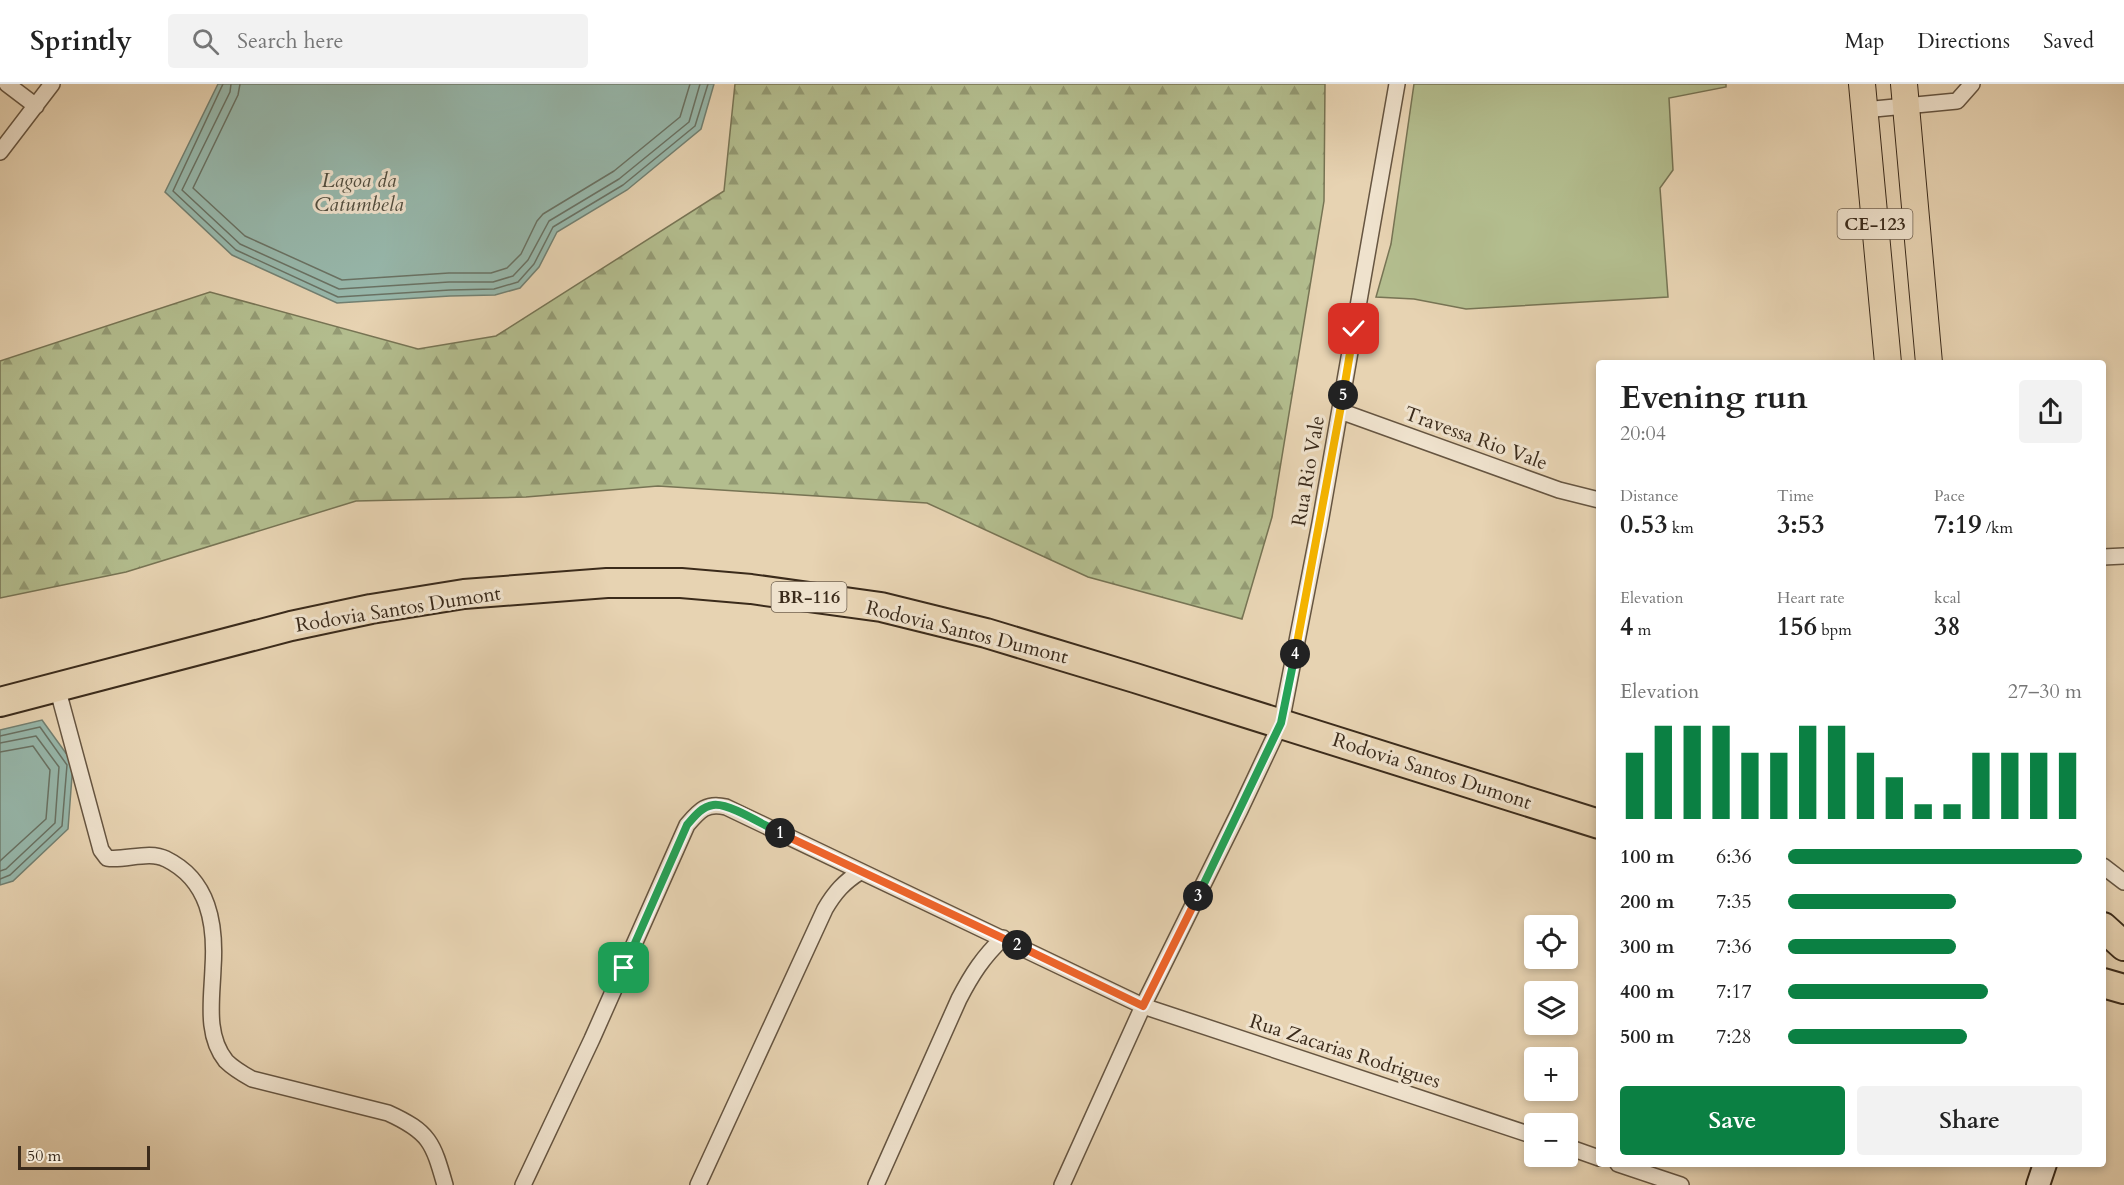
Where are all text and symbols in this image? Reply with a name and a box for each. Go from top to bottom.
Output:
search box [168,14,588,68]
text: Sprintly [30,22,132,60]
icon: search [189,25,222,58]
text: Search here [237,26,344,56]
text: Map [1844,27,1884,56]
text: Directions [1917,27,2010,56]
text: Saved [2043,27,2094,56]
water label: Lagoa da Catumbela [314,166,404,219]
road number: CE-123 [1838,209,1912,239]
pin [1328,303,1379,354]
icon: check [1337,312,1370,345]
text: Evening run [1620,375,1808,420]
pin: 5 [1328,380,1358,410]
button: share [2019,380,2082,443]
text: 5 [1339,384,1347,406]
street label: Travessa Rio Vale [1401,400,1551,476]
street label: Rua Rio Vale [1285,413,1331,529]
text: 20:04 [1620,420,1666,447]
text: Distance [1620,485,1678,507]
text: Time [1777,485,1814,507]
text: Pace [1934,485,1965,507]
text: 0.53 [1620,507,1668,542]
text: 3:53 [1777,507,1825,542]
text: 7:19 [1934,507,1982,542]
text: km [1668,517,1694,539]
text: /km [1982,517,2013,539]
street label: Rodovia Santos Dumont [293,579,503,639]
road number: BR-116 [772,582,846,612]
text: Elevation [1620,587,1684,609]
text: Heart rate [1777,587,1845,609]
text: kcal [1934,587,1961,609]
street label: Rodovia Santos Dumont [863,594,1072,670]
text: 4 [1620,609,1633,644]
text: 156 [1777,609,1817,644]
text: 38 [1934,609,1961,644]
text: m [1633,619,1651,641]
text: bpm [1817,619,1852,641]
pin: 4 [1280,639,1310,669]
text: 4 [1291,643,1299,665]
text: Elevation [1620,678,1699,705]
text: 27–30 m [2008,678,2082,705]
street label: Rodovia Santos Dumont [1329,726,1536,816]
pin: 1 [765,818,795,848]
text: 1 [776,822,784,844]
text: 100 m [1620,843,1675,870]
text: 6:36 [1716,843,1752,870]
pin: 3 [1183,881,1213,911]
text: 3 [1194,885,1202,907]
text: 200 m [1620,888,1675,915]
text: 7:35 [1716,888,1752,915]
map controls [1524,915,1578,1167]
button: locate [1524,915,1578,969]
pin: 2 [1002,930,1032,960]
text: 300 m [1620,933,1675,960]
text: 7:36 [1716,933,1752,960]
text: 2 [1013,934,1021,956]
pin [598,942,649,993]
icon: arrive [607,951,640,984]
text: 400 m [1620,978,1675,1005]
text: 7:17 [1716,978,1752,1005]
button: layers [1524,981,1578,1035]
street label: Rua Zacarias Rodrigues [1246,1007,1444,1095]
text: 500 m [1620,1023,1675,1050]
text: 7:28 [1716,1023,1752,1050]
button: + [1524,1047,1578,1101]
button: Save [1620,1086,1845,1155]
button: Share [1857,1086,2082,1155]
button: − [1524,1113,1578,1167]
scale bar [18,1143,150,1170]
text: 50 m [27,1145,61,1167]

